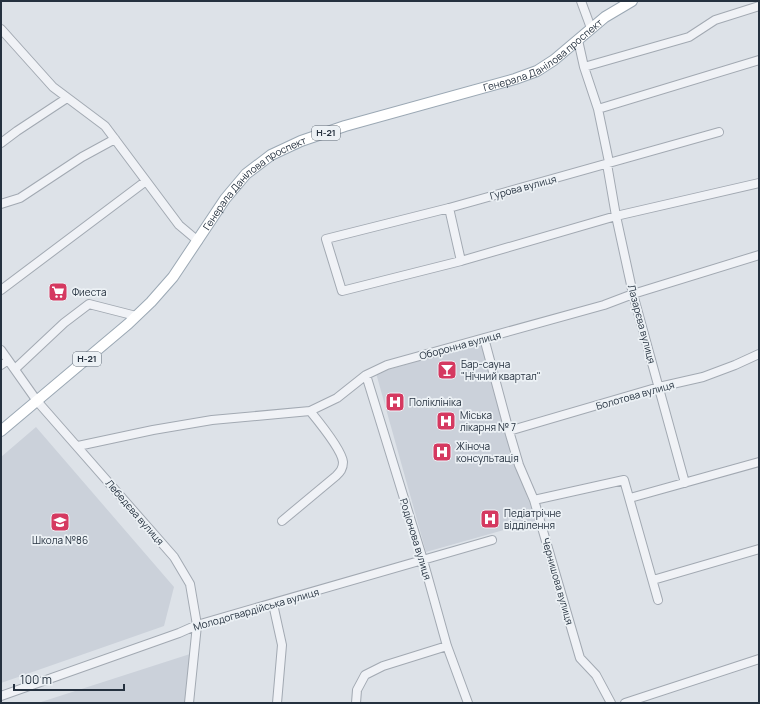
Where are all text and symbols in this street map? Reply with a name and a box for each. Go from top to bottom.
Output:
street label: Генерала Данілова проспект [482,15,605,94]
road number: Н-21 [312,126,340,140]
street label: Генерала Данілова проспект [199,133,308,233]
street label: Гурова вулиця [488,171,558,203]
supermarket icon: Фиеста [47,281,69,303]
street label: Лазарєва вулиця [625,283,659,365]
place label: Фиеста [72,285,106,299]
street label: Оборонна вулиця [418,327,502,363]
road number: Н-21 [73,352,101,366]
place label: Бар-сауна "Нічний квартал" [461,357,541,383]
bar icon: Бар-сауна "Нічний квартал" [436,359,458,381]
street label: Болотова вулиця [594,377,676,413]
hospital icon: Поліклініка [384,391,406,413]
place label: Поліклініка [409,395,462,409]
place label: Міська лікарня № 7 [460,408,516,434]
hospital icon: Міська лікарня № 7 [435,410,457,432]
place label: Жіноча консультація [456,439,519,465]
hospital icon: Жіноча консультація [431,441,453,463]
street label: Лебедєва вулиця [103,476,167,548]
street label: Родіонова вулиця [397,497,435,581]
place label: Педіатрічне відділення [504,506,561,532]
hospital icon: Педіатрічне відділення [479,508,501,530]
school or university icon: Школа №86 [49,511,71,533]
place label: Школа №86 [32,533,88,547]
street label: Чернишова вулиця [539,536,577,626]
street label: Молодогвардійська вулиця [191,584,321,634]
scale bar [14,666,124,692]
text: 100 m [20,671,52,688]

